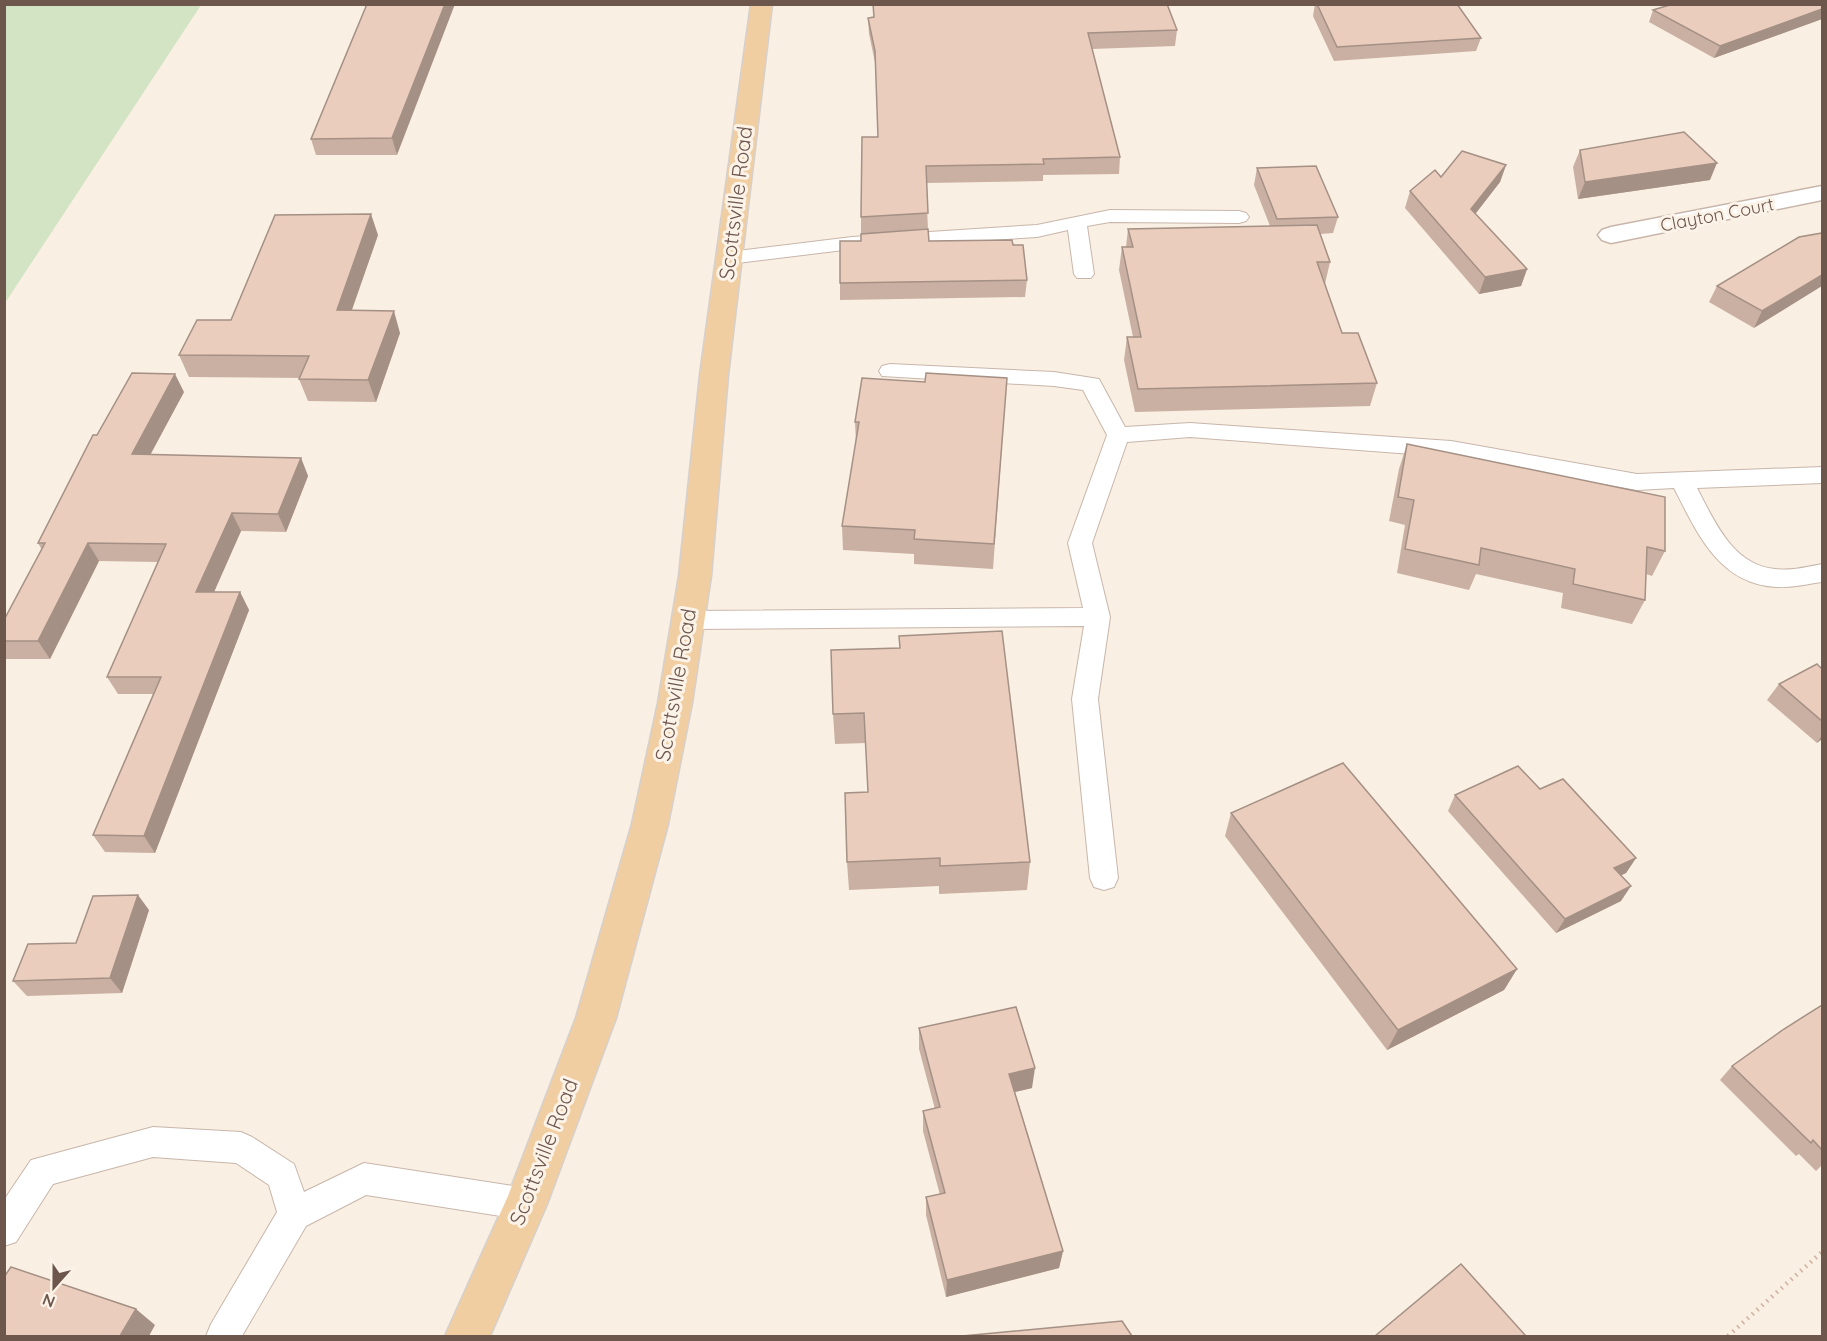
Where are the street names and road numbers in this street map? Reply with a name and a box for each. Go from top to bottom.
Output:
street label: Scottsville Road [713,125,757,281]
street label: Clayton Court [1658,192,1776,237]
street label: Scottsville Road [649,606,701,763]
street label: Scottsville Road [503,1075,583,1228]

